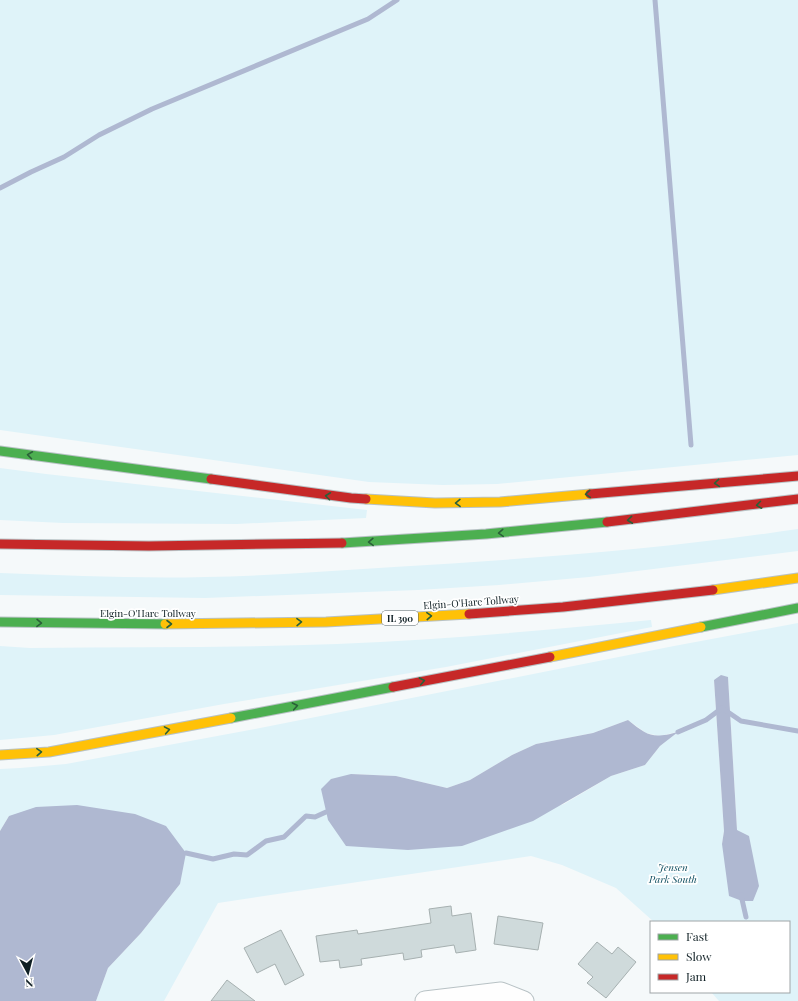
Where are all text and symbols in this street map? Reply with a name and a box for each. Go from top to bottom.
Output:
one-way arrow [27,451,33,460]
one-way arrow [714,478,720,487]
one-way arrow [585,490,591,499]
one-way arrow [325,491,332,500]
one-way arrow [455,498,461,507]
one-way arrow [756,500,762,509]
one-way arrow [627,516,633,525]
one-way arrow [498,528,504,537]
one-way arrow [368,537,374,546]
street label: Elgin-O'Hare Tollway [423,592,519,612]
street label: Elgin-O'Hare Tollway [100,606,196,620]
road number: IL 390 [382,611,418,625]
one-way arrow [426,612,432,621]
one-way arrow [296,618,302,626]
one-way arrow [36,619,42,627]
one-way arrow [166,620,172,629]
one-way arrow [419,678,425,686]
one-way arrow [292,703,298,711]
one-way arrow [164,726,170,735]
one-way arrow [36,748,42,757]
park label: Jensen Park South [648,860,697,886]
legend [650,921,790,993]
text: Fast [686,928,709,944]
text: Slow [686,948,712,964]
north arrow [8,953,48,993]
text: Jam [685,968,707,984]
text: N [24,975,34,991]

